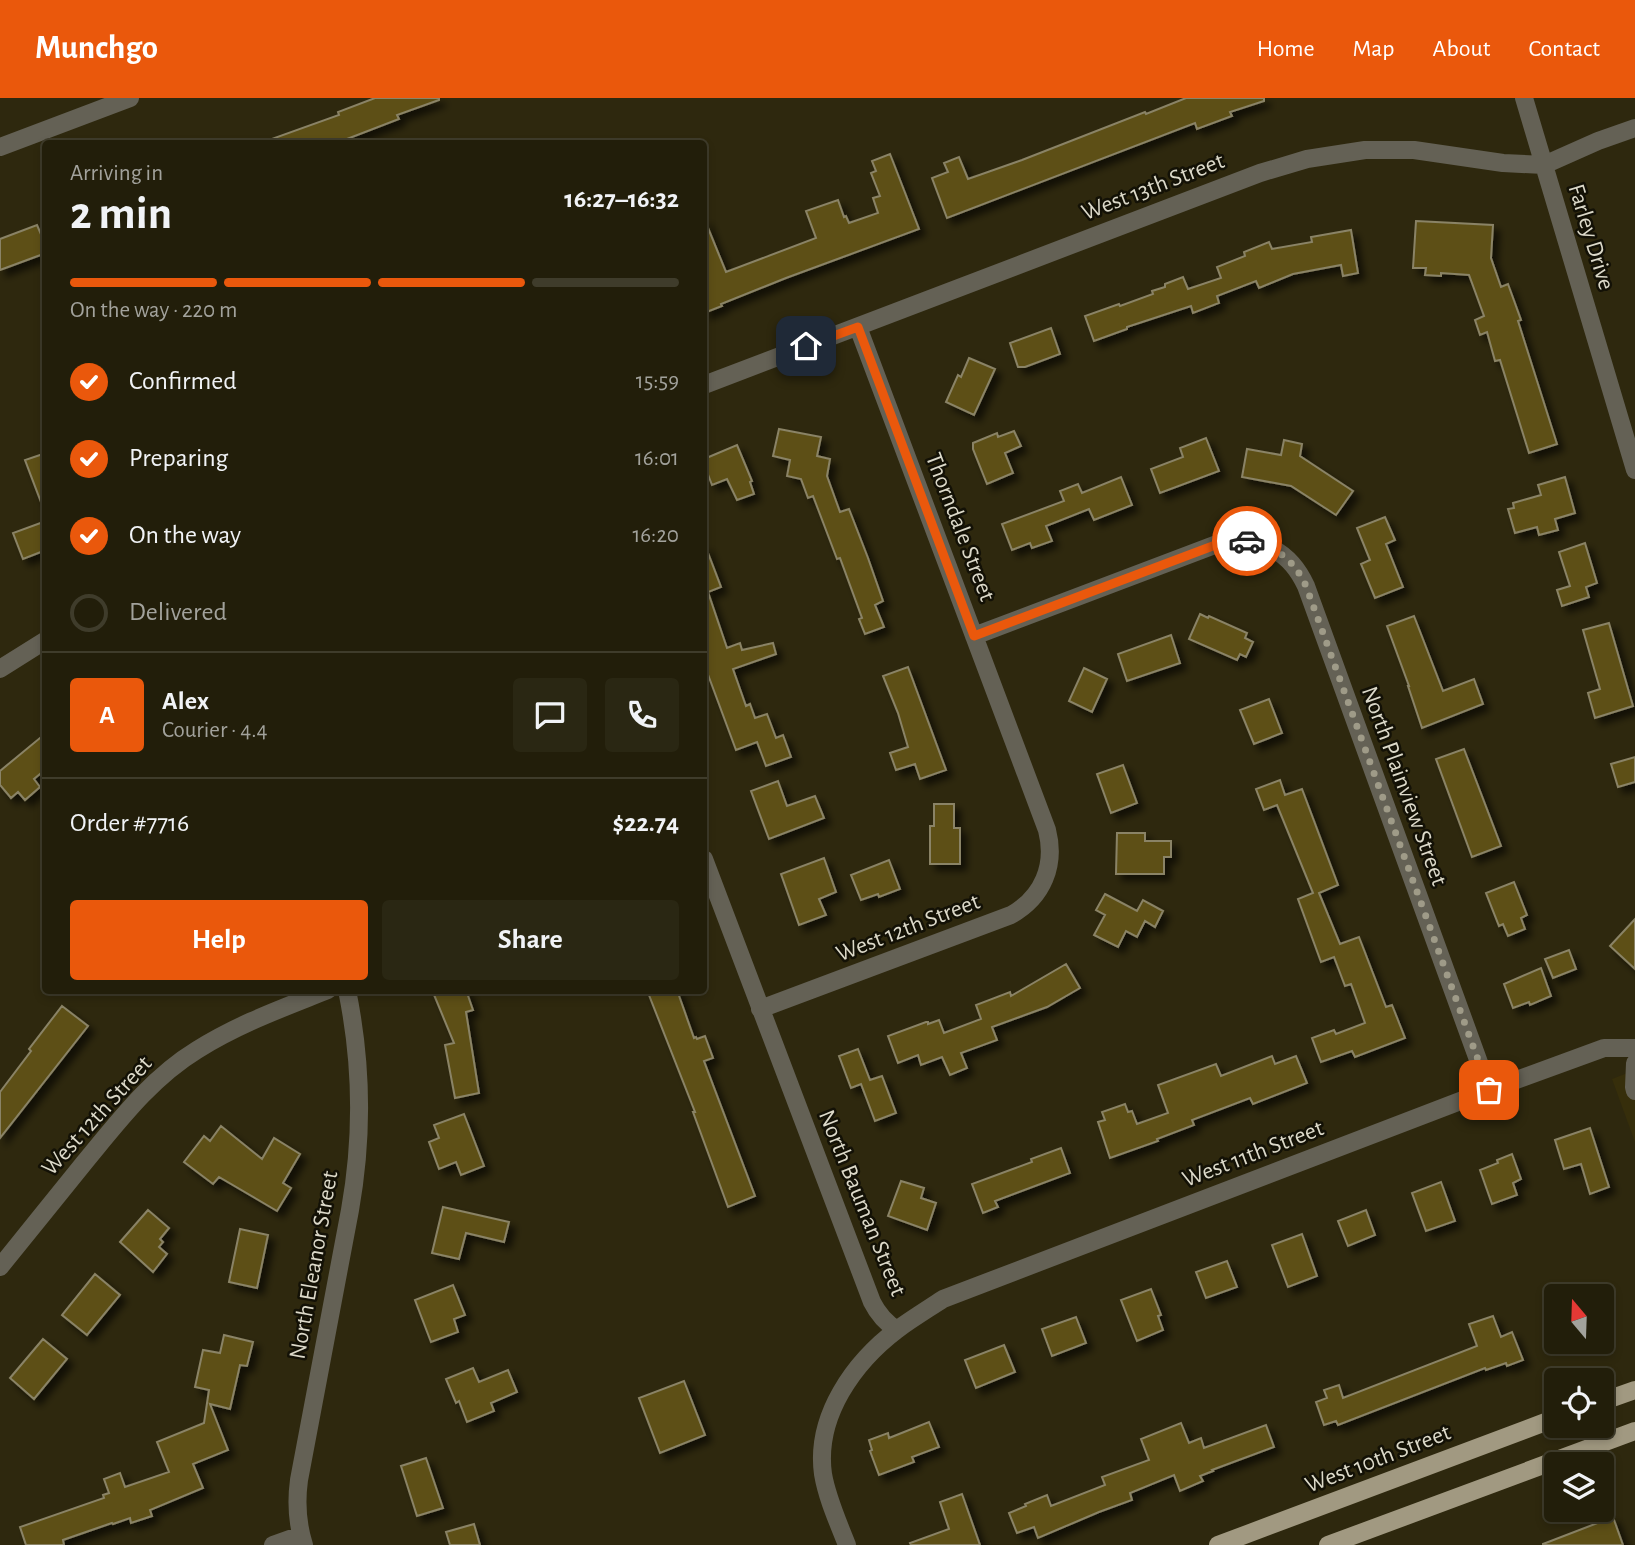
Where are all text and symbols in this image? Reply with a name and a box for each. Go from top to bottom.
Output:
text: Munchgo [35,32,158,65]
text: Home [1257,37,1315,61]
text: Map [1353,37,1395,61]
text: About [1433,37,1490,61]
text: Contact [1528,37,1600,61]
street label: West 13th Street [1078,149,1228,225]
text: Arriving in [70,162,163,185]
street label: Farley Drive [1564,181,1618,293]
text: 16:27–16:32 [564,186,679,212]
text: 2 min [70,191,172,237]
text: On the way · 220 m [70,299,237,322]
pin [776,316,836,376]
icon: home [787,327,825,365]
icon: check [70,363,108,401]
text: Confirmed [129,368,237,394]
text: 15:59 [636,370,679,393]
icon: check [70,440,108,478]
text: Preparing [129,445,228,471]
text: 16:01 [635,447,679,470]
street label: Thorndale Street [921,450,999,605]
courier [1212,506,1282,576]
icon: check [70,517,108,555]
text: On the way [129,522,241,548]
icon: car [1228,522,1266,560]
text: 16:20 [632,524,679,547]
text: Delivered [129,599,227,625]
button: chat [513,678,587,752]
button: phone [605,678,679,752]
street label: North Plainview Street [1357,683,1451,889]
text: Alex [162,688,209,714]
text: A [99,702,115,728]
text: Courier · 4.4 [162,719,268,742]
text: Order #7716 [70,810,189,836]
text: $22.74 [613,810,679,836]
street label: West 12th Street [833,889,983,966]
button: Help [70,900,368,980]
button: Share [382,900,679,980]
street label: West 12th Street [37,1051,157,1180]
pin [1459,1060,1519,1120]
icon: bag [1470,1071,1508,1109]
street label: North Bauman Street [814,1107,910,1300]
street label: West 11th Street [1179,1116,1327,1192]
street label: North Eleanor Street [286,1169,342,1361]
north arrow [1544,1284,1614,1354]
map controls [1544,1284,1614,1522]
button: locate [1544,1368,1614,1438]
street label: West 10th Street [1302,1420,1454,1498]
button: layers [1544,1452,1614,1522]

